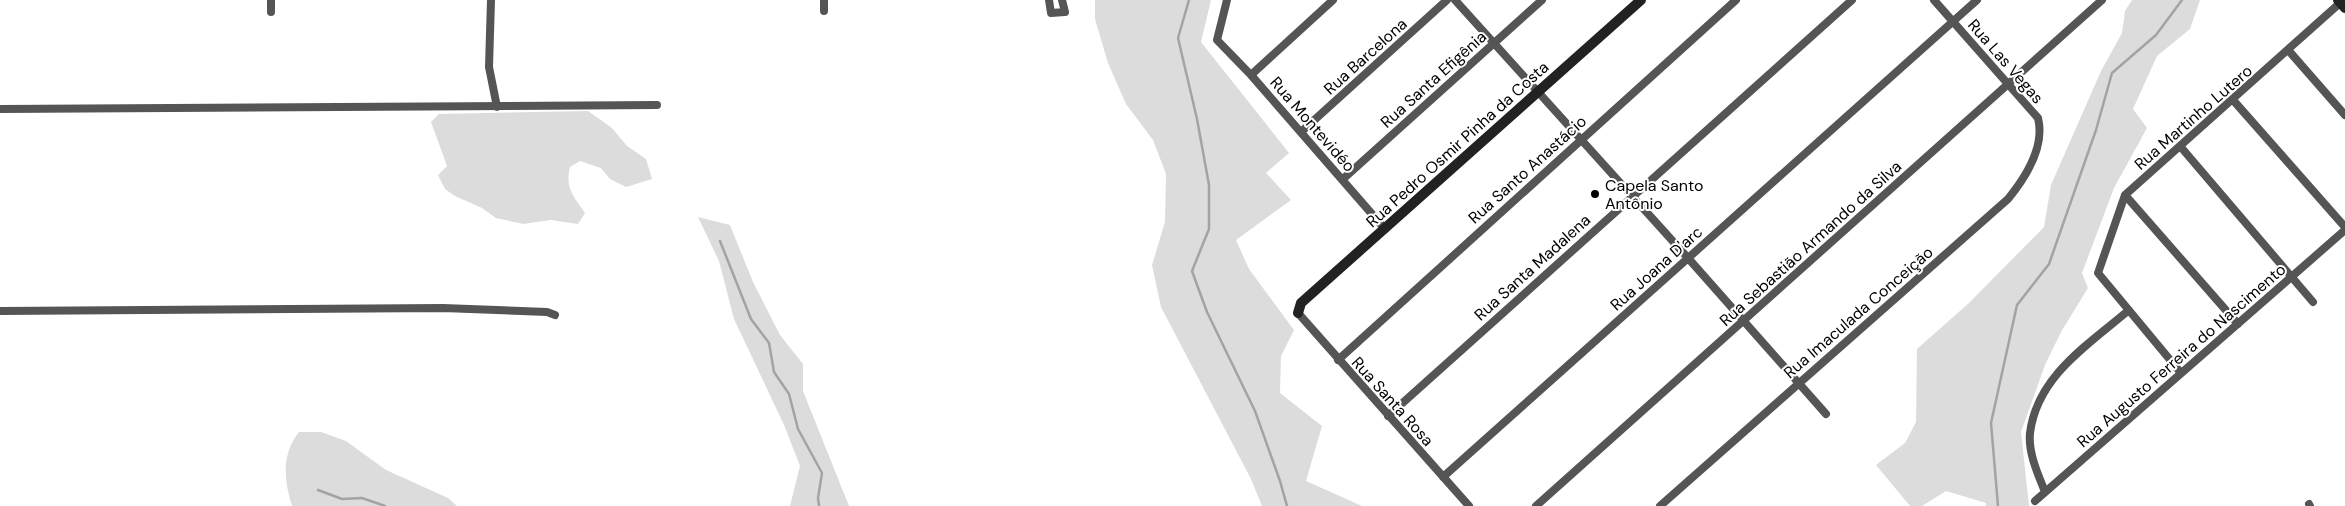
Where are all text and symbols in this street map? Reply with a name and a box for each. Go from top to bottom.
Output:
street label: Rua Barcelona [1319,14,1411,99]
street label: Rua Las Vegas [1963,15,2048,108]
street label: Rua Santa Efigênia [1376,26,1491,133]
street label: Rua Pedro Osmir Pinha da Costa [1362,57,1553,232]
street label: Rua Martinho Lutero [2130,60,2257,174]
street label: Rua Montevidéo [1266,72,1360,176]
street label: Rua Santo Anastácio [1464,111,1591,228]
street label: Rua Sebastião Armando da Silva [1715,156,1906,331]
place label: Capela Santo Antônio [1605,175,1704,214]
marker: Capela Santo Antônio [1589,188,1601,200]
street label: Rua Santa Madalena [1470,210,1595,325]
street label: Rua Joana D'arc [1606,221,1707,315]
street label: Rua Imaculada Conceição [1779,242,1937,383]
street label: Rua Augusto Ferreira do Nascimento [2073,259,2290,452]
street label: Rua Santa Rosa [1347,352,1438,450]

